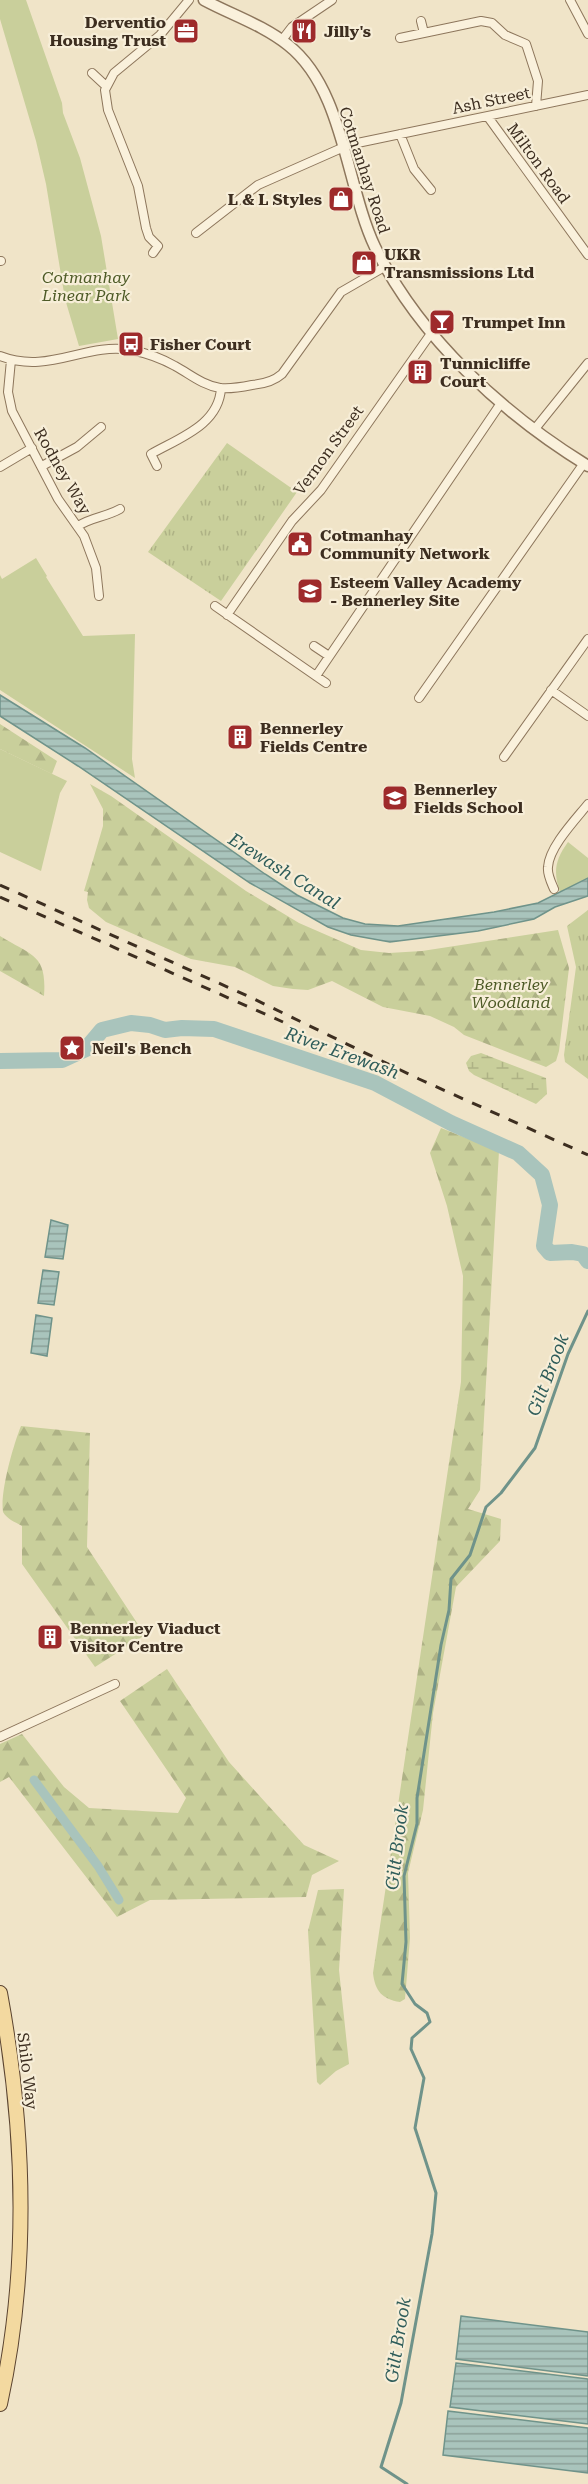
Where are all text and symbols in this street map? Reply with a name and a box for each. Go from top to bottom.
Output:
place label: Derventio Housing Trust [49,13,167,50]
office icon: Derventio Housing Trust [171,16,201,46]
restaurant icon: Jilly's [289,16,319,46]
place label: Jilly's [324,22,371,41]
street label: Ash Street [450,83,532,118]
street label: Cotmanhay Road [335,104,394,236]
street label: Milton Road [503,119,574,207]
shop icon: L & L Styles [326,184,356,214]
place label: L & L Styles [228,190,322,209]
place label: UKR Transmissions Ltd [384,245,534,282]
shop icon: UKR Transmissions Ltd [349,248,379,278]
park label: Cotmanhay Linear Park [41,268,131,305]
bar icon: Trumpet Inn [427,307,457,337]
place label: Trumpet Inn [462,313,566,332]
bus stop icon: Fisher Court [116,329,146,359]
place label: Fisher Court [150,335,252,354]
place label: Tunnicliffe Court [440,354,530,391]
building icon: Tunnicliffe Court [405,357,435,387]
street label: Vernon Street [290,402,367,499]
street label: Rodney Way [30,425,95,518]
place label: Cotmanhay Community Network [320,526,490,563]
public building icon: Cotmanhay Community Network [285,529,315,559]
place label: Esteem Valley Academy - Bennerley Site [330,573,522,610]
school or university icon: Esteem Valley Academy - Bennerley Site [295,576,325,606]
place label: Bennerley Fields Centre [260,719,367,756]
building icon: Bennerley Fields Centre [225,722,255,752]
place label: Bennerley Fields School [414,780,524,817]
school or university icon: Bennerley Fields School [380,783,410,813]
water label: Erewash Canal [224,827,344,913]
park label: Bennerley Woodland [472,975,550,1012]
water label: River Erewash [281,1022,402,1083]
place icon: Neil's Bench [57,1033,87,1063]
place label: Neil's Bench [92,1039,192,1058]
water label: Gilt Brook [522,1331,573,1419]
place label: Bennerley Viaduct Visitor Centre [70,1619,221,1656]
building icon: Bennerley Viaduct Visitor Centre [35,1622,65,1652]
water label: Gilt Brook [381,1803,412,1891]
street label: Shilo Way [13,2031,42,2111]
water label: Gilt Brook [380,2296,415,2384]

